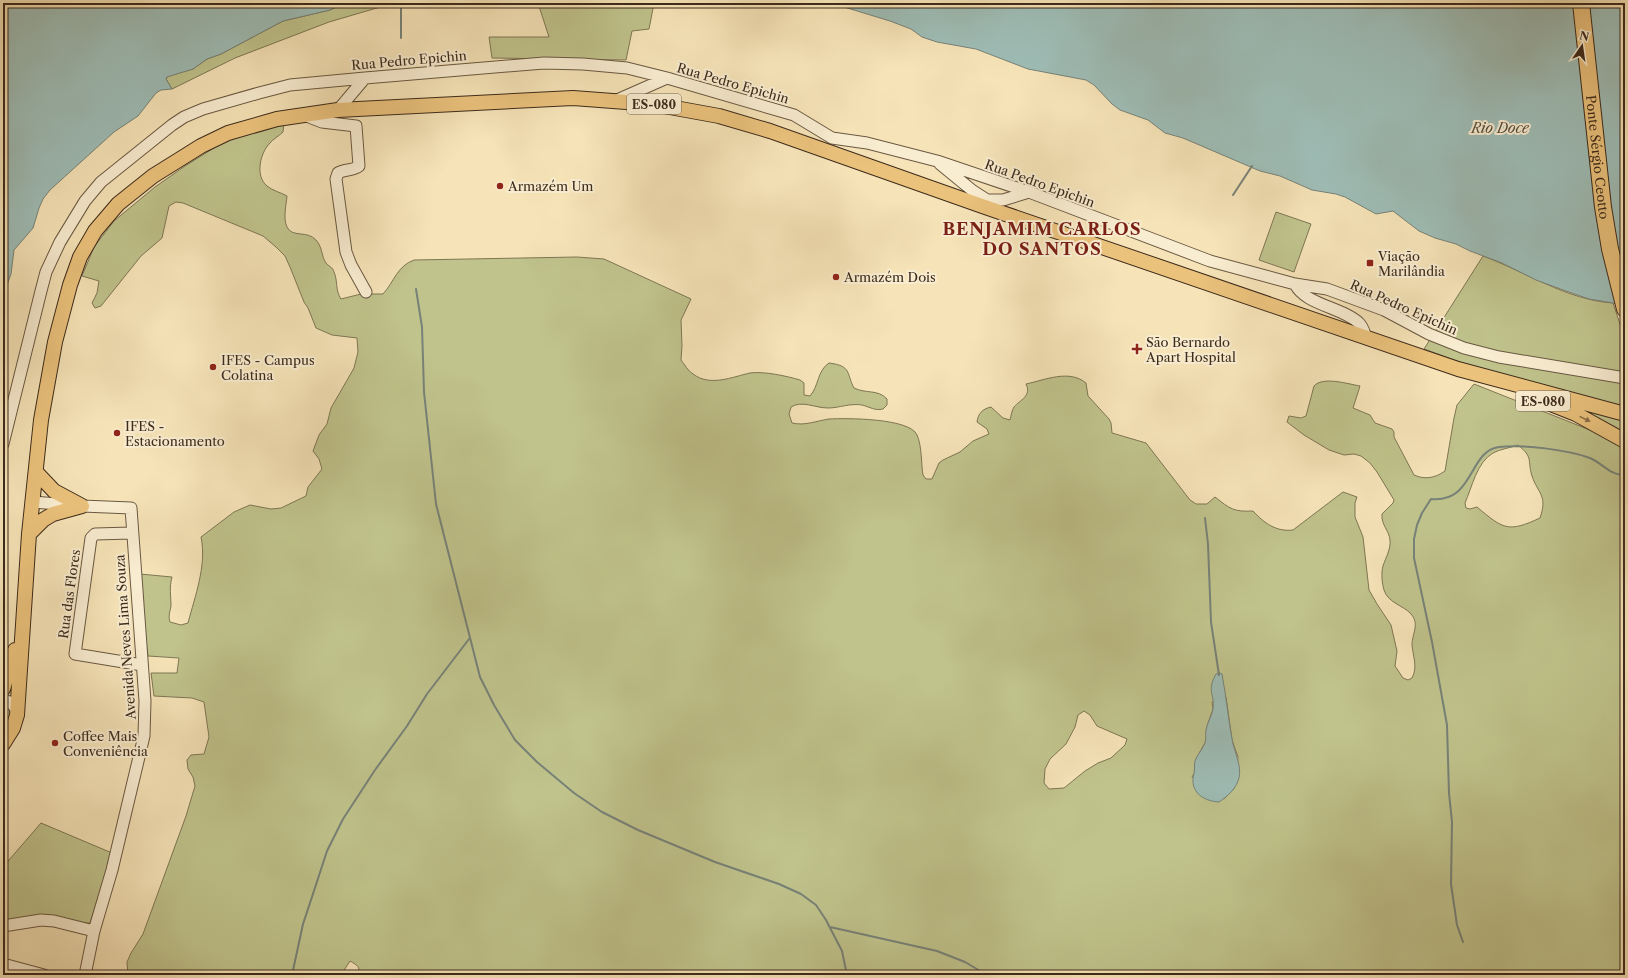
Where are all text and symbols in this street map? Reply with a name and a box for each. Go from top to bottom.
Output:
north arrow [1562,26,1602,66]
text: N [1578,28,1591,44]
street label: Rua Pedro Epichin [351,47,467,73]
street label: Rua Pedro Epichin [675,59,791,107]
road number: ES-080 [627,94,681,114]
street label: Ponte Sérgio Ceotto [1583,94,1613,220]
water label: Rio Doce [1470,119,1530,137]
street label: Rua Pedro Epichin [983,156,1097,210]
place label: Armazém Um [507,178,593,194]
marker: Armazém Um [495,181,505,191]
district label: BENJAMIM CARLOS DO SANTOS [942,219,1142,259]
place label: Viação Marilândia [1377,248,1445,279]
marker: Viação Marilândia [1365,258,1375,268]
place label: Armazém Dois [843,269,936,285]
marker: Armazém Dois [831,272,841,282]
street label: Rua Pedro Epichin [1348,276,1460,338]
place label: São Bernardo Apart Hospital [1145,334,1236,365]
marker: São Bernardo Apart Hospital [1131,343,1143,355]
place label: IFES - Campus Colatina [221,352,315,383]
marker: IFES - Campus Colatina [208,362,218,372]
road number: ES-080 [1516,391,1570,411]
one-way arrow [1579,416,1591,422]
place label: IFES - Estacionamento [125,418,225,449]
marker: IFES - Estacionamento [112,428,122,438]
street label: Rua das Flores [55,548,83,640]
street label: Avenida Neves Lima Souza [111,554,139,721]
place label: Coffee Mais Conveniência [63,728,148,759]
marker: Coffee Mais Conveniência [50,738,60,748]

